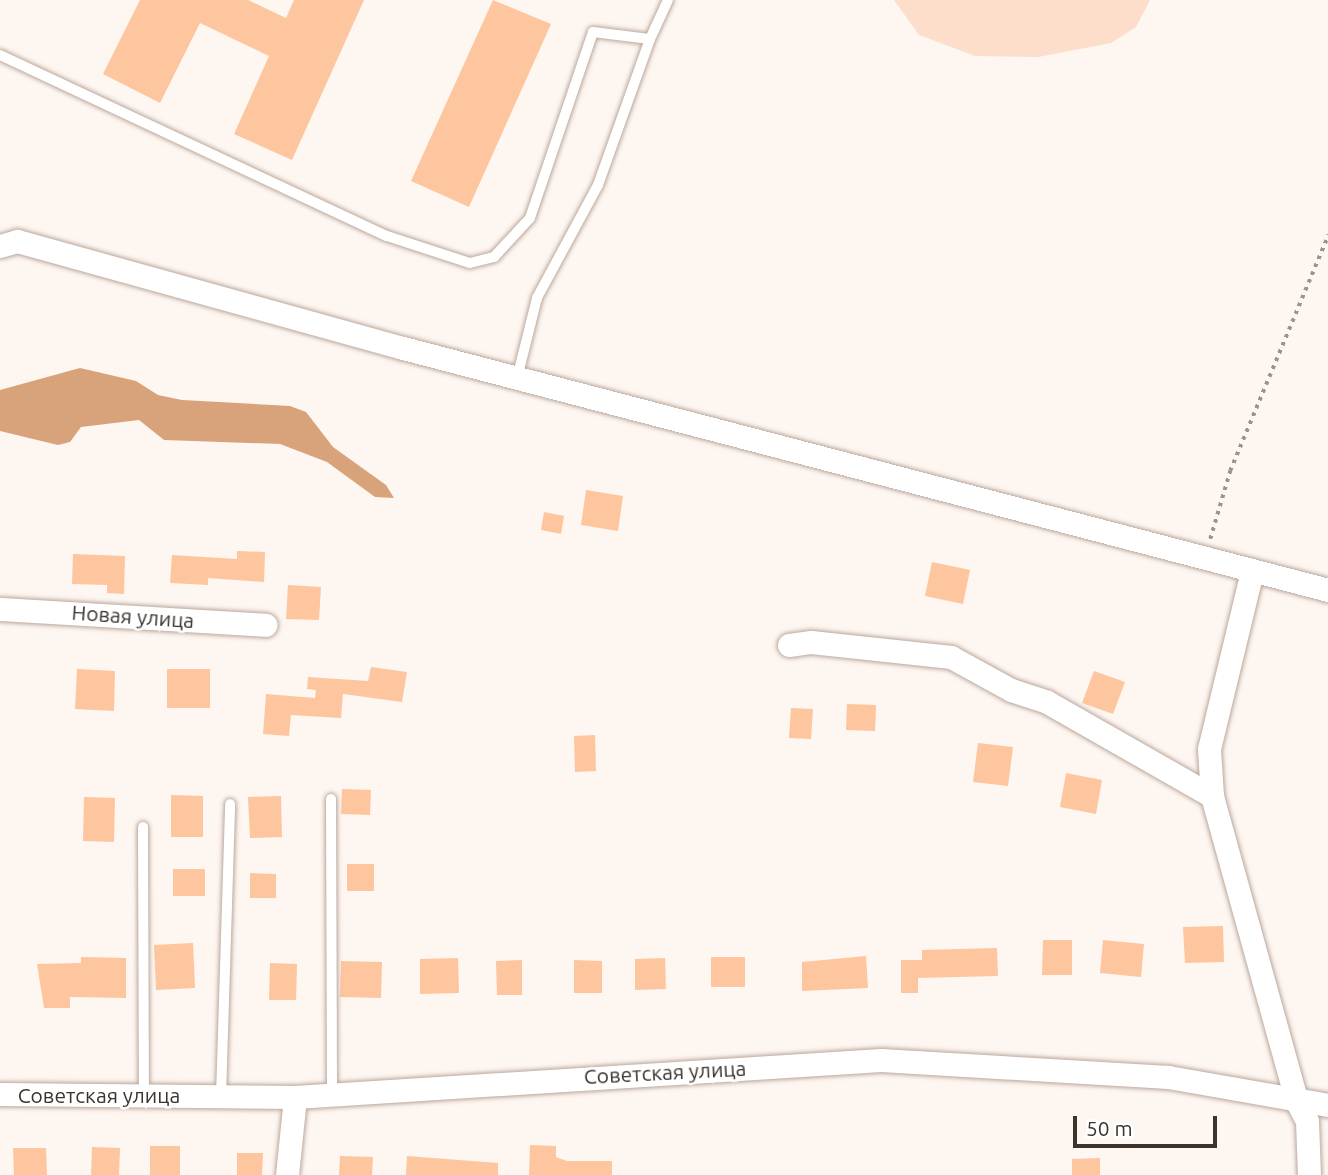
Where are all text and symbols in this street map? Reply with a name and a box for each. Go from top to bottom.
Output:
street label: Новая улица [71,599,195,633]
street label: Советская улица [583,1055,747,1089]
street label: Советская улица [18,1082,180,1108]
scale bar [1076,1102,1220,1146]
text: 50 m [1086,1116,1133,1140]

